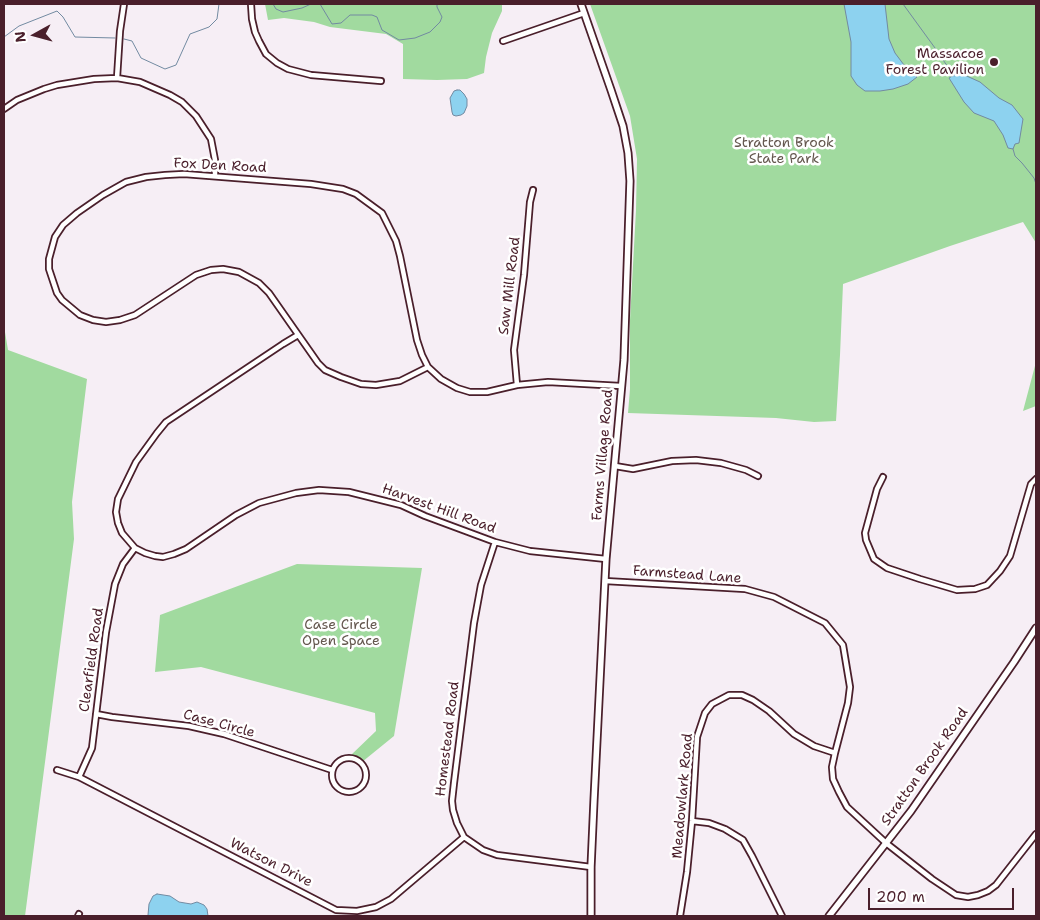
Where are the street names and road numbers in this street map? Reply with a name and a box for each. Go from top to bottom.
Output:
street label: Fox Den Road [173,155,267,177]
street label: Saw Mill Road [496,236,524,336]
street label: Farms Village Road [589,388,617,522]
street label: Harvest Hill Road [380,481,498,537]
street label: Farmstead Lane [632,563,742,587]
street label: Clearfield Road [76,607,108,713]
street label: Homestead Road [433,680,463,798]
street label: Stratton Brook Road [878,705,972,829]
street label: Case Circle [181,706,257,742]
street label: Meadowlark Road [669,733,697,859]
street label: Watson Drive [227,835,315,891]

